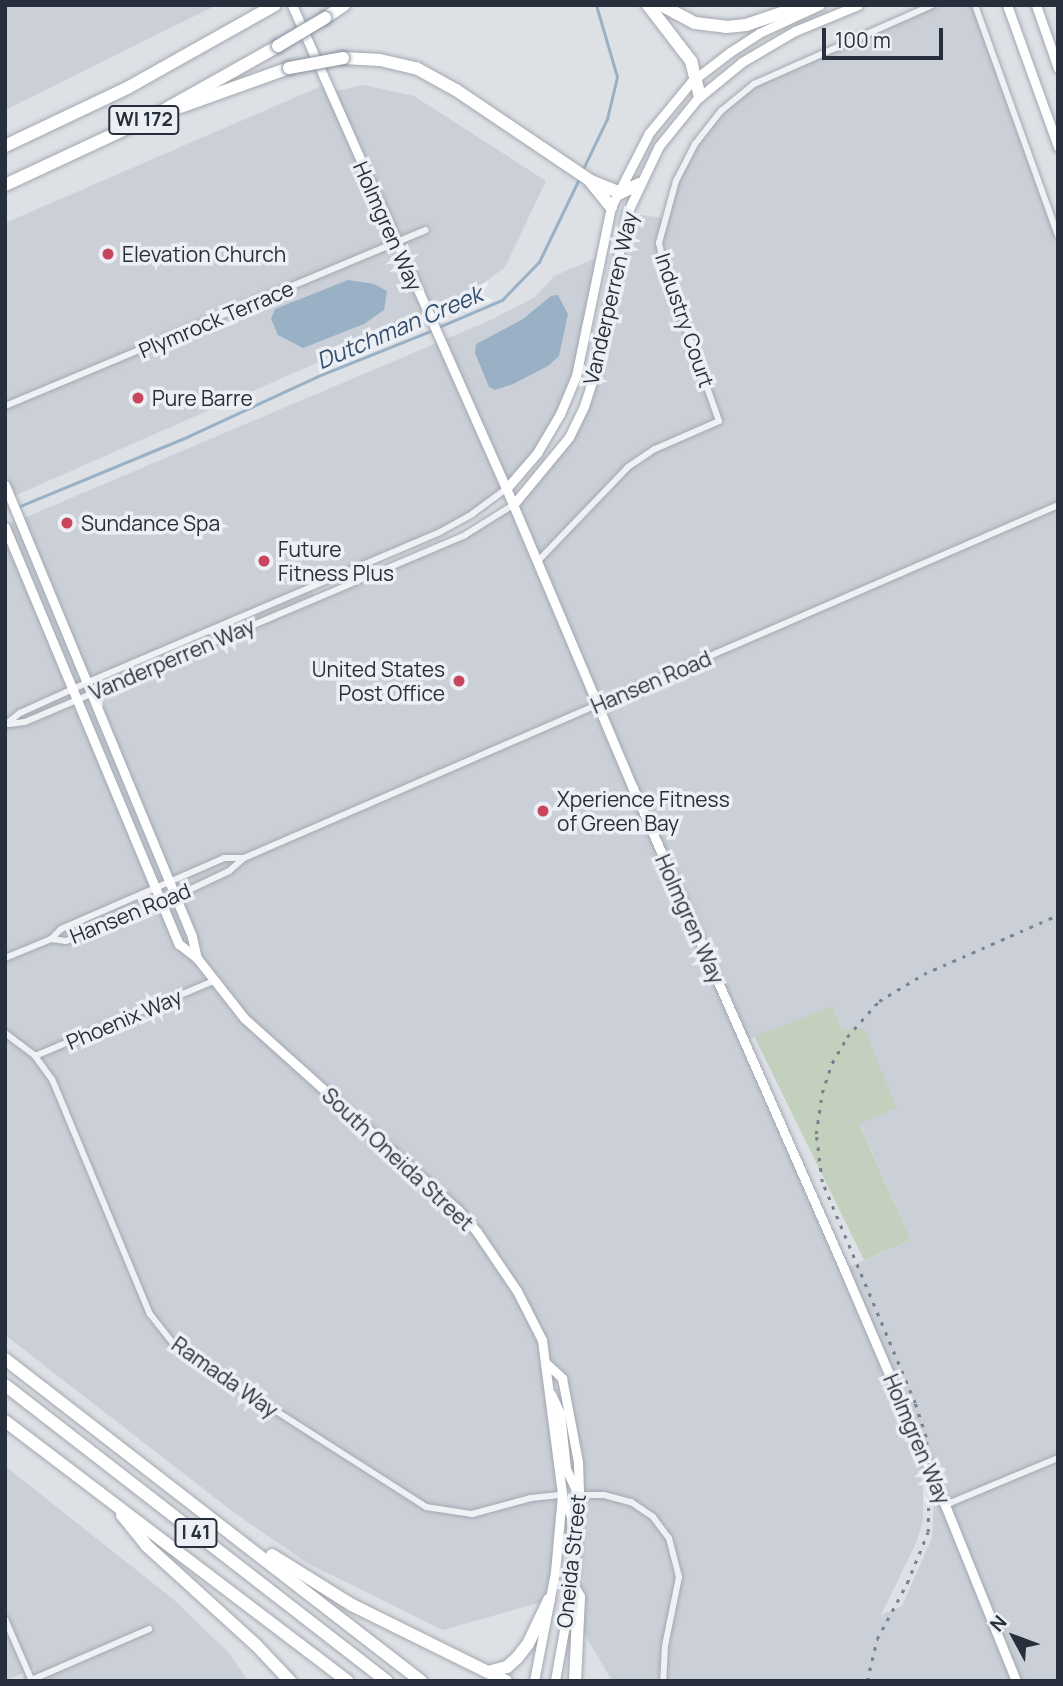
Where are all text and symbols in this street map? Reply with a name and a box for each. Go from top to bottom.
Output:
scale bar [825,14,946,58]
text: 100 m [835,26,891,54]
road number: WI 172 [107,104,181,136]
street label: Holmgren Way [348,157,428,295]
street label: Vanderperren Way [578,209,642,387]
place label: Elevation Church [122,241,286,267]
marker: Elevation Church [100,246,116,262]
street label: Industry Court [650,250,720,390]
street label: Plymrock Terrace [135,275,297,363]
water label: Dutchman Creek [312,280,486,374]
place label: Pure Barre [152,385,253,411]
marker: Pure Barre [130,390,146,406]
place label: Sundance Spa [81,510,220,536]
marker: Sundance Spa [59,515,75,531]
place label: Future Fitness Plus [278,536,394,586]
marker: Future Fitness Plus [256,553,272,569]
street label: Vanderperren Way [86,613,258,705]
street label: Hansen Road [587,645,715,719]
place label: United States Post Office [312,656,445,706]
marker: United States Post Office [451,673,467,689]
place label: Xperience Fitness of Green Bay [557,786,730,836]
marker: Xperience Fitness of Green Bay [535,803,551,819]
street label: Holmgren Way [650,850,730,988]
street label: Hansen Road [66,877,194,949]
street label: Phoenix Way [62,983,186,1055]
street label: South Oneida Street [317,1082,479,1236]
street label: Ramada Way [167,1331,283,1423]
street label: Holmgren Way [878,1370,956,1508]
street label: Oneida Street [551,1493,591,1629]
road number: I 41 [173,1518,219,1548]
north arrow [979,1602,1049,1672]
text: N [984,1610,1012,1637]

